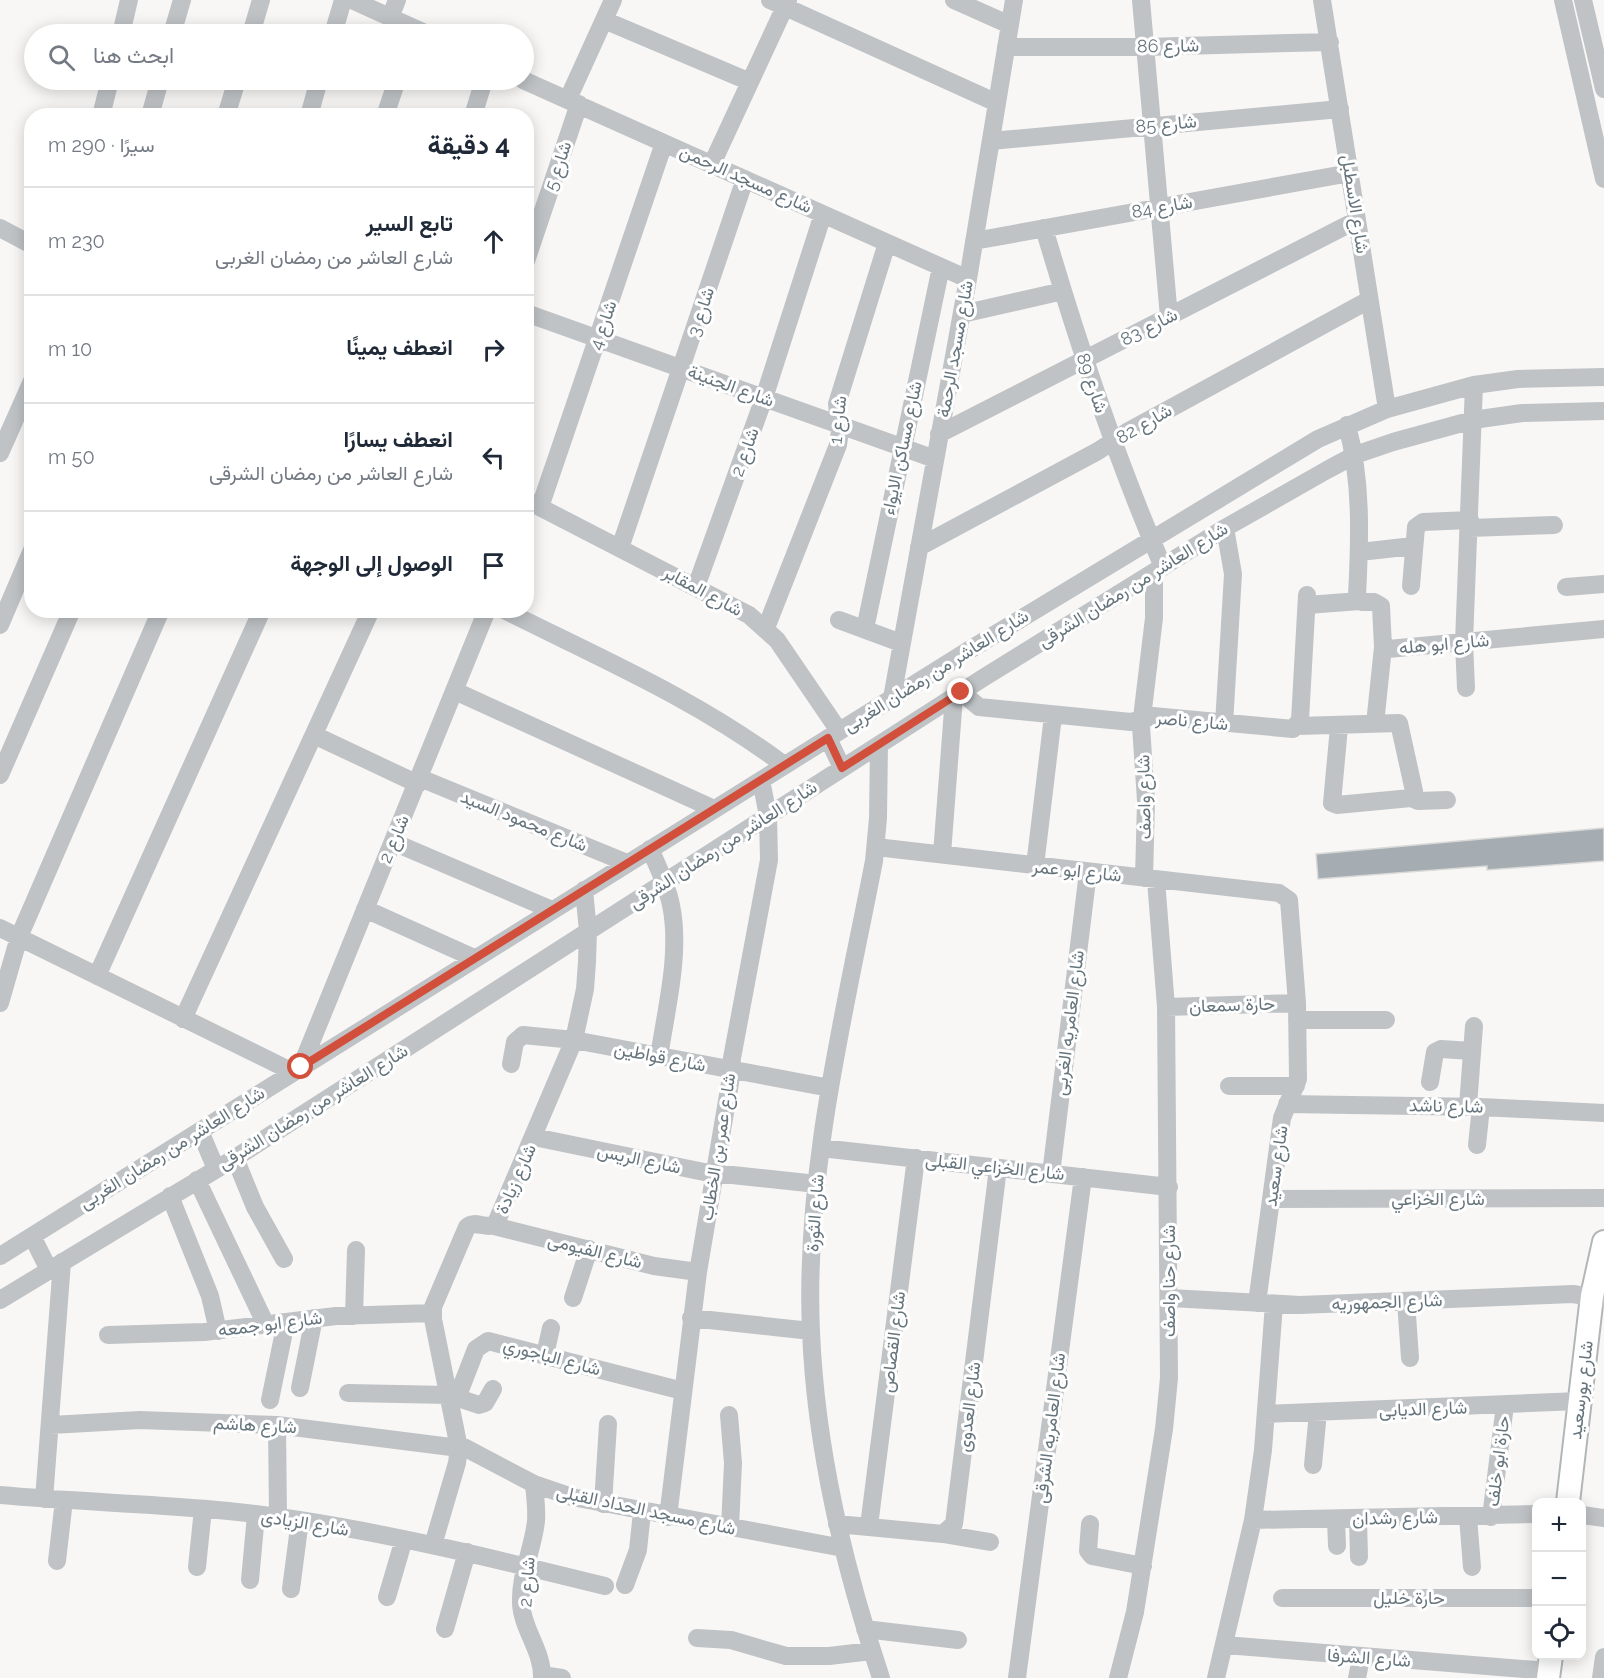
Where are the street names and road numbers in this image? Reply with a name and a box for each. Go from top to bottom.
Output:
street label: شارع 86 [1137,34,1199,59]
street label: شارع 85 [1135,110,1198,139]
street label: شارع 5 [540,139,577,194]
street label: شارع مسجد الرحمن [676,140,815,219]
street label: شارع الاسطبل [1335,153,1374,255]
street label: شارع 84 [1130,191,1194,224]
street label: شارع مسجد الرحمة [932,279,979,419]
street label: شارع 3 [683,285,720,340]
street label: شارع 4 [584,297,623,353]
street label: شارع 83 [1117,303,1182,352]
street label: شارع 89 [1071,350,1112,416]
street label: شارع الجنينة [684,360,777,413]
street label: شارع مساكن الايواء [877,379,928,517]
street label: شارع 1 [825,395,852,445]
street label: شارع 82 [1112,399,1176,450]
street label: شارع 2 [726,425,765,480]
street label: شارع العاشر من رمضان الشرقى [1034,517,1232,653]
street label: شارع المقابر [658,561,746,622]
street label: شارع العاشر من رمضان الغربى [839,605,1033,738]
street label: شارع ابو هله [1398,629,1490,660]
street label: شارع ناصر [1154,707,1229,736]
street label: شارع واصف [1132,754,1157,840]
street label: شارع العاشر من رمضان الشرقى [625,776,822,915]
street label: شارع محمود السيد [457,786,591,857]
street label: شارع 2 [374,812,415,867]
street label: شارع ابو عمر [1030,855,1123,888]
street label: شارع العامريه الغربى [1049,949,1090,1097]
street label: حارة سمعان [1189,993,1275,1017]
street label: شارع قواطين [612,1037,708,1078]
street label: شارع العاشر من رمضان الشرقى [214,1039,412,1175]
street label: شارع عمر بن الخطاب [695,1072,742,1223]
street label: شارع العاشر من رمضان الغربى [75,1082,269,1215]
street label: شارع ناشد [1409,1094,1483,1119]
street label: شارع سعيد [1259,1124,1294,1208]
street label: شارع الريس [595,1139,683,1180]
street label: شارع زيادة [491,1141,542,1218]
street label: شارع الخزاعي القبلى [924,1149,1066,1189]
street label: شارع الثورة [801,1173,830,1253]
street label: شارع الخزاعي [1391,1188,1485,1214]
street label: شارع حنا واصف [1158,1225,1181,1337]
street label: شارع الفيومى [545,1229,644,1274]
street label: شارع الجمهوريه [1331,1289,1443,1316]
street label: شارع القصاص [876,1290,911,1394]
street label: شارع ابو جمعه [217,1307,324,1342]
street label: شارع الباجوري [500,1333,603,1384]
street label: شارع بورسعيد [1564,1339,1599,1441]
street label: شارع العامريه الشرقى [1030,1352,1071,1505]
street label: شارع العدوى [953,1361,986,1453]
street label: شارع الديابى [1378,1396,1468,1423]
street label: شارع هاشم [213,1412,297,1439]
street label: حارة ابو خلف [1482,1414,1514,1508]
street label: شارع مسجد الحداد القبلى [554,1480,738,1541]
street label: شارع الزيادى [259,1505,351,1542]
street label: شارع رشدان [1352,1506,1438,1531]
street label: شارع 2 [514,1556,541,1608]
street label: حارة خليل [1373,1587,1445,1609]
street label: شارع الشرفا [1326,1644,1412,1673]

